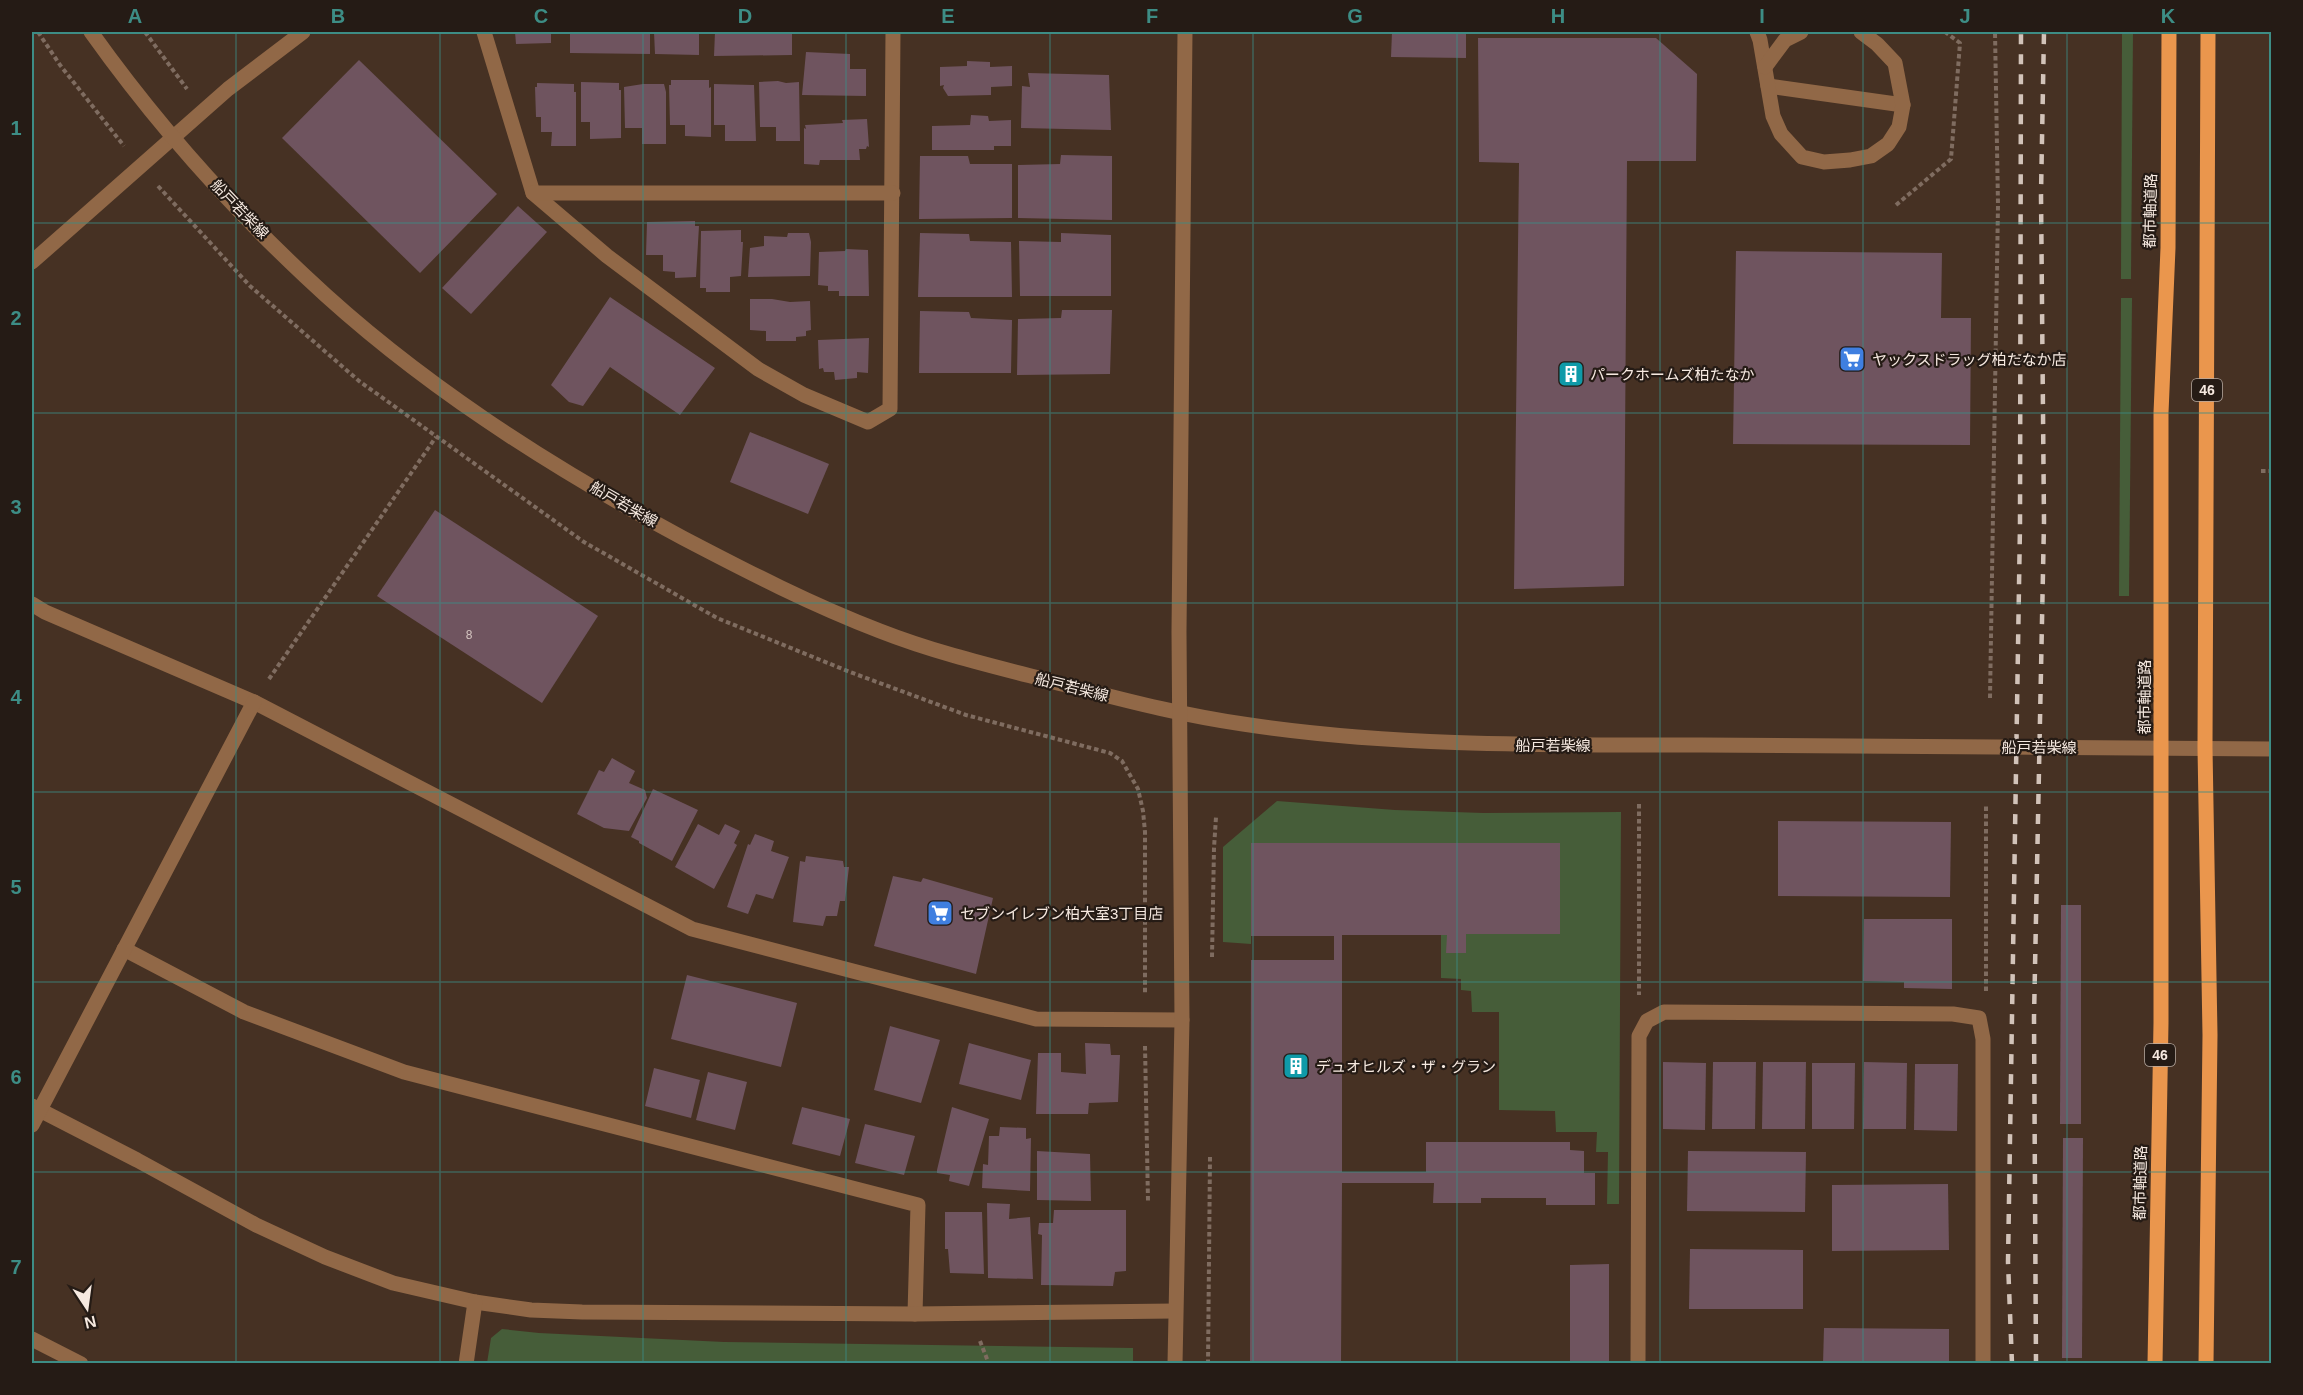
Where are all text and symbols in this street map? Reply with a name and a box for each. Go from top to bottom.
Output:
text: A [128,5,142,27]
text: B [331,5,345,27]
text: C [534,5,548,27]
text: D [738,5,752,27]
text: E [941,5,955,27]
text: F [1146,5,1158,27]
text: G [1347,5,1363,27]
text: H [1551,5,1565,27]
text: I [1759,5,1765,27]
text: J [1959,5,1971,27]
text: K [2161,5,2176,27]
text: 1 [10,117,22,139]
street label: 都市軸道路 [2141,173,2159,249]
street label: 船戸若柴線 [208,176,272,242]
text: 2 [10,307,22,329]
supermarket icon: ヤックスドラッグ柏たなか店 [1837,344,1867,374]
place label: ヤックスドラッグ柏たなか店 [1872,351,2067,368]
building icon: パークホームズ柏たなか [1556,359,1586,389]
place label: パークホームズ柏たなか [1590,366,1755,383]
road number: 46 [2192,379,2222,401]
street label: 船戸若柴線 [587,478,661,530]
text: 3 [10,496,22,518]
house number: 8 [466,628,473,642]
street label: 都市軸道路 [2136,659,2153,735]
street label: 船戸若柴線 [1034,670,1110,704]
text: 4 [10,686,22,708]
street label: 船戸若柴線 [1515,737,1591,754]
street label: 船戸若柴線 [2001,739,2077,756]
text: 5 [10,876,22,898]
supermarket icon: セブンイレブン柏大室3丁目店 [925,898,955,928]
place label: セブンイレブン柏大室3丁目店 [960,905,1163,922]
road number: 46 [2145,1044,2175,1066]
building icon: デュオヒルズ・ザ・グラン [1281,1051,1311,1081]
place label: デュオヒルズ・ザ・グラン [1316,1058,1496,1075]
text: 6 [10,1066,22,1088]
street label: 都市軸道路 [2131,1145,2149,1221]
text: 7 [10,1256,22,1278]
north arrow [57,1278,117,1338]
text: N [83,1313,98,1332]

